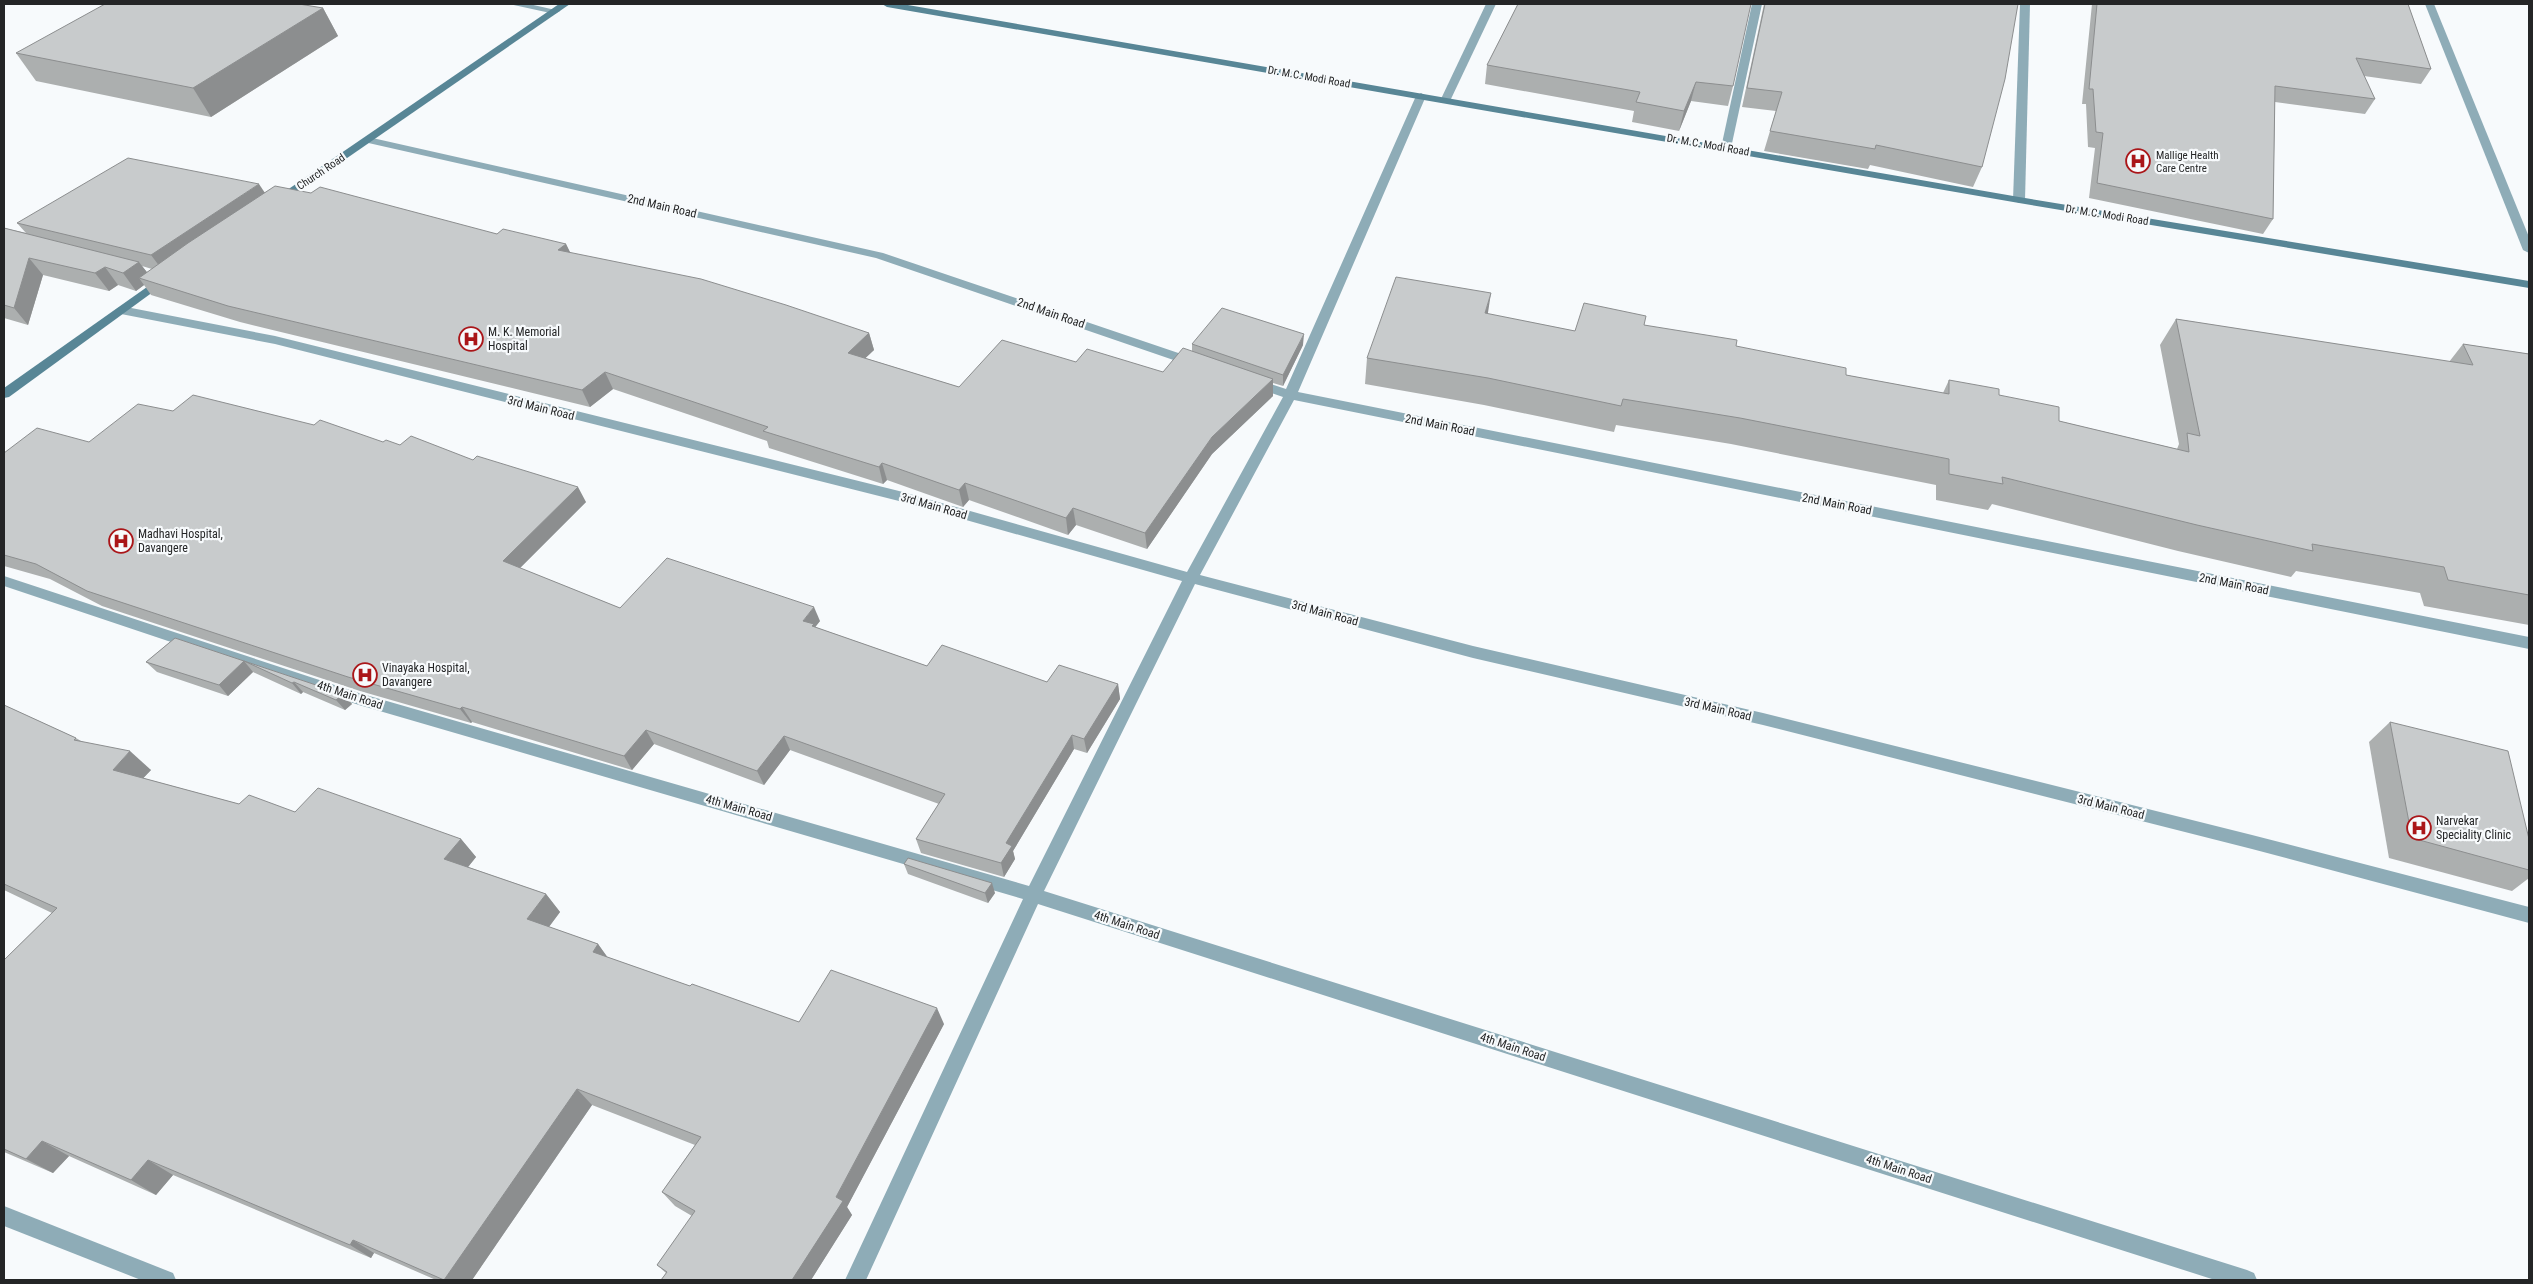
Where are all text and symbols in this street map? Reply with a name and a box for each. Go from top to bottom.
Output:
street label: Dr. M.C. Modi Road [1267,63,1351,91]
street label: Dr. M.C. Modi Road [1666,131,1750,159]
hospital icon: Mallige Health Care Centre [2125,148,2151,174]
place label: Mallige Health Care Centre [2156,149,2219,175]
street label: Church Road [295,151,347,193]
street label: 2nd Main Road [626,191,698,221]
street label: Dr. M.C. Modi Road [2065,202,2149,228]
street label: 2nd Main Road [1015,295,1087,331]
place label: M. K. Memorial Hospital [488,325,560,353]
hospital icon: M. K. Memorial Hospital [458,326,484,352]
street label: 3rd Main Road [506,393,576,423]
street label: 2nd Main Road [1404,411,1476,439]
street label: 3rd Main Road [899,490,969,522]
street label: 2nd Main Road [1801,490,1873,518]
place label: Madhavi Hospital, Davangere [138,527,223,555]
hospital icon: Madhavi Hospital, Davangere [108,528,134,554]
street label: 2nd Main Road [2198,570,2270,598]
street label: 3rd Main Road [1290,597,1360,629]
place label: Vinayaka Hospital, Davangere [382,661,470,689]
hospital icon: Vinayaka Hospital, Davangere [352,662,378,688]
street label: 4th Main Road [315,678,385,712]
street label: 3rd Main Road [1683,694,1753,724]
street label: 4th Main Road [704,792,774,824]
street label: 3rd Main Road [2076,792,2146,822]
place label: Narvekar Speciality Clinic [2436,814,2511,842]
hospital icon: Narvekar Speciality Clinic [2406,815,2432,841]
street label: 4th Main Road [1092,908,1162,942]
street label: 4th Main Road [1478,1030,1548,1064]
street label: 4th Main Road [1864,1152,1934,1186]

